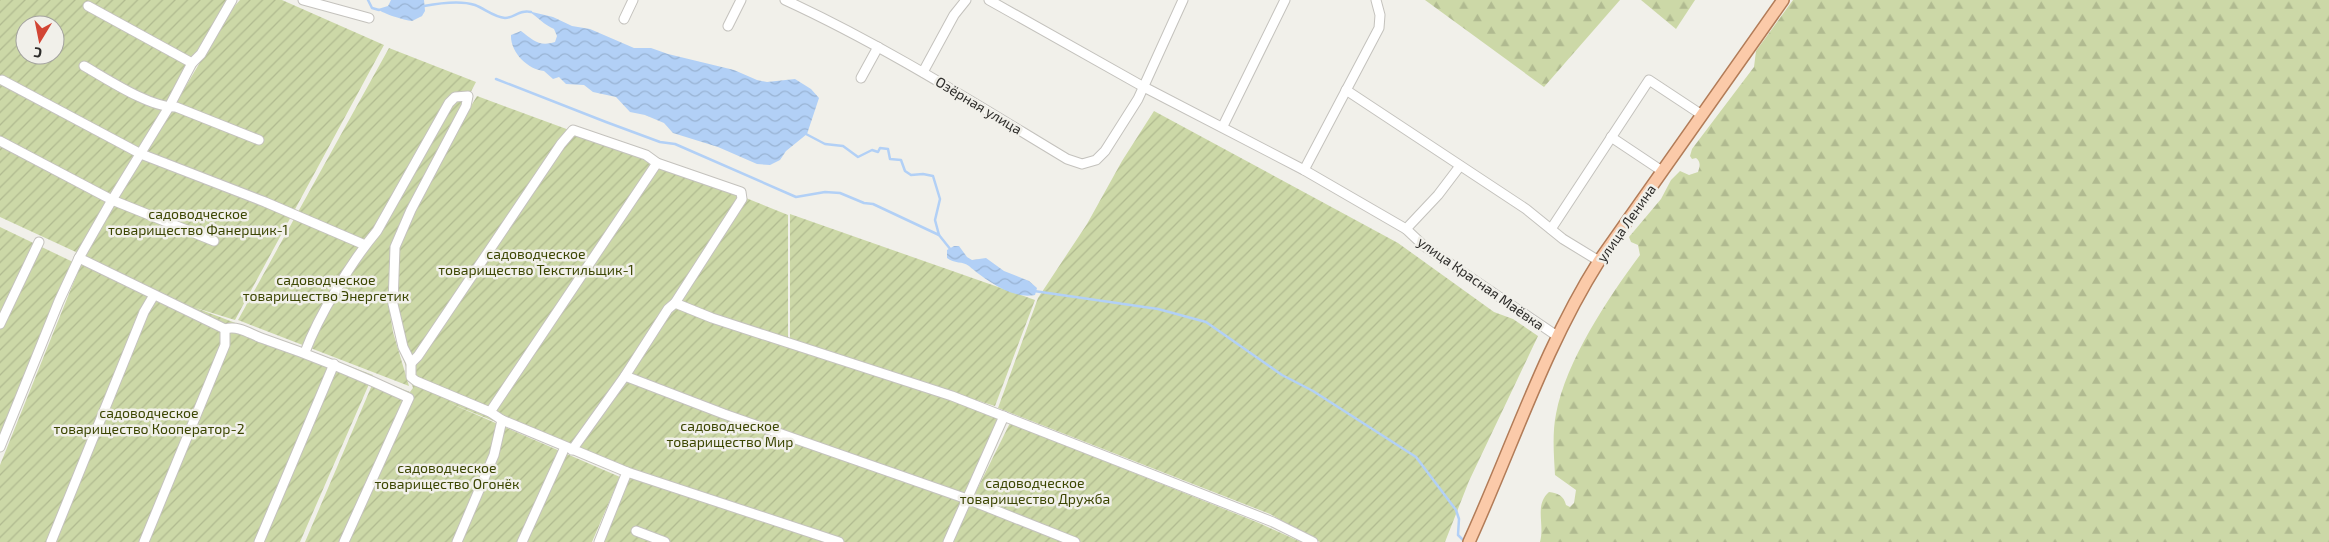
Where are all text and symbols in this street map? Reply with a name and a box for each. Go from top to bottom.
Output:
north arrow [15,15,65,65]
text: С [32,44,43,62]
street label: Озёрная улица [933,73,1025,137]
street label: улица Ленина [1593,181,1659,265]
park label: садоводческое товарищество Фанерщик-1 [108,205,288,238]
street label: улица Красная Маёвка [1414,233,1548,333]
park label: садоводческое товарищество Текстильщик-1 [438,245,634,278]
park label: садоводческое товарищество Энергетик [243,271,410,304]
park label: садоводческое товарищество Кооператор-2 [53,404,245,437]
park label: садоводческое товарищество Мир [666,417,794,450]
park label: садоводческое товарищество Огонёк [374,459,520,492]
park label: садоводческое товарищество Дружба [960,474,1110,507]

